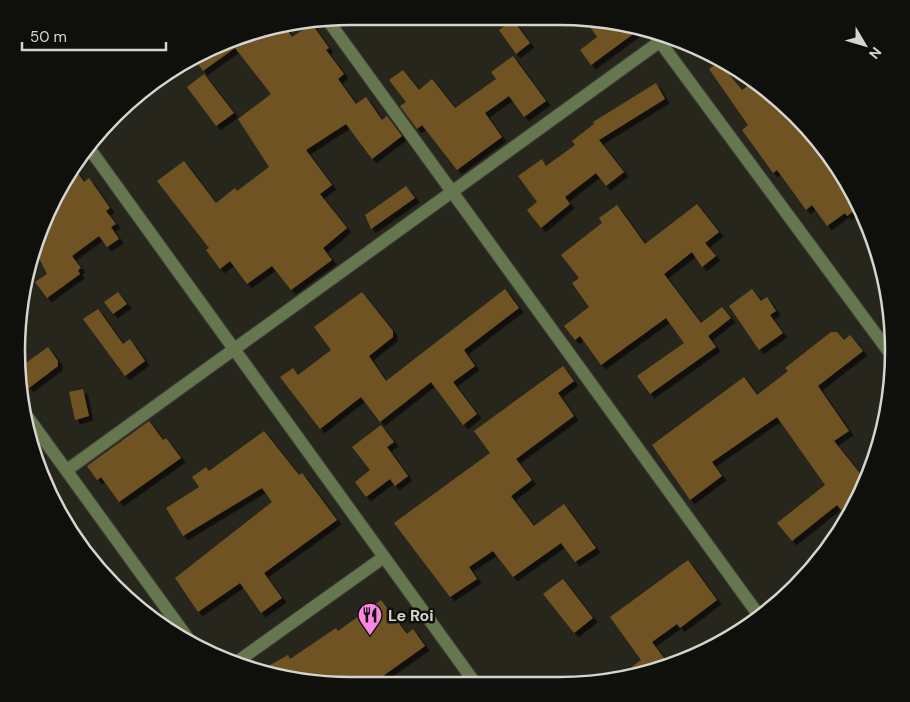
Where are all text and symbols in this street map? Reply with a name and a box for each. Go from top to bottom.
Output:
scale bar [22,20,166,52]
north arrow [840,20,890,70]
text: 50 m [30,27,67,47]
text: N [865,43,885,63]
restaurant icon: Le Roi [357,602,383,636]
place label: Le Roi [388,605,434,626]

